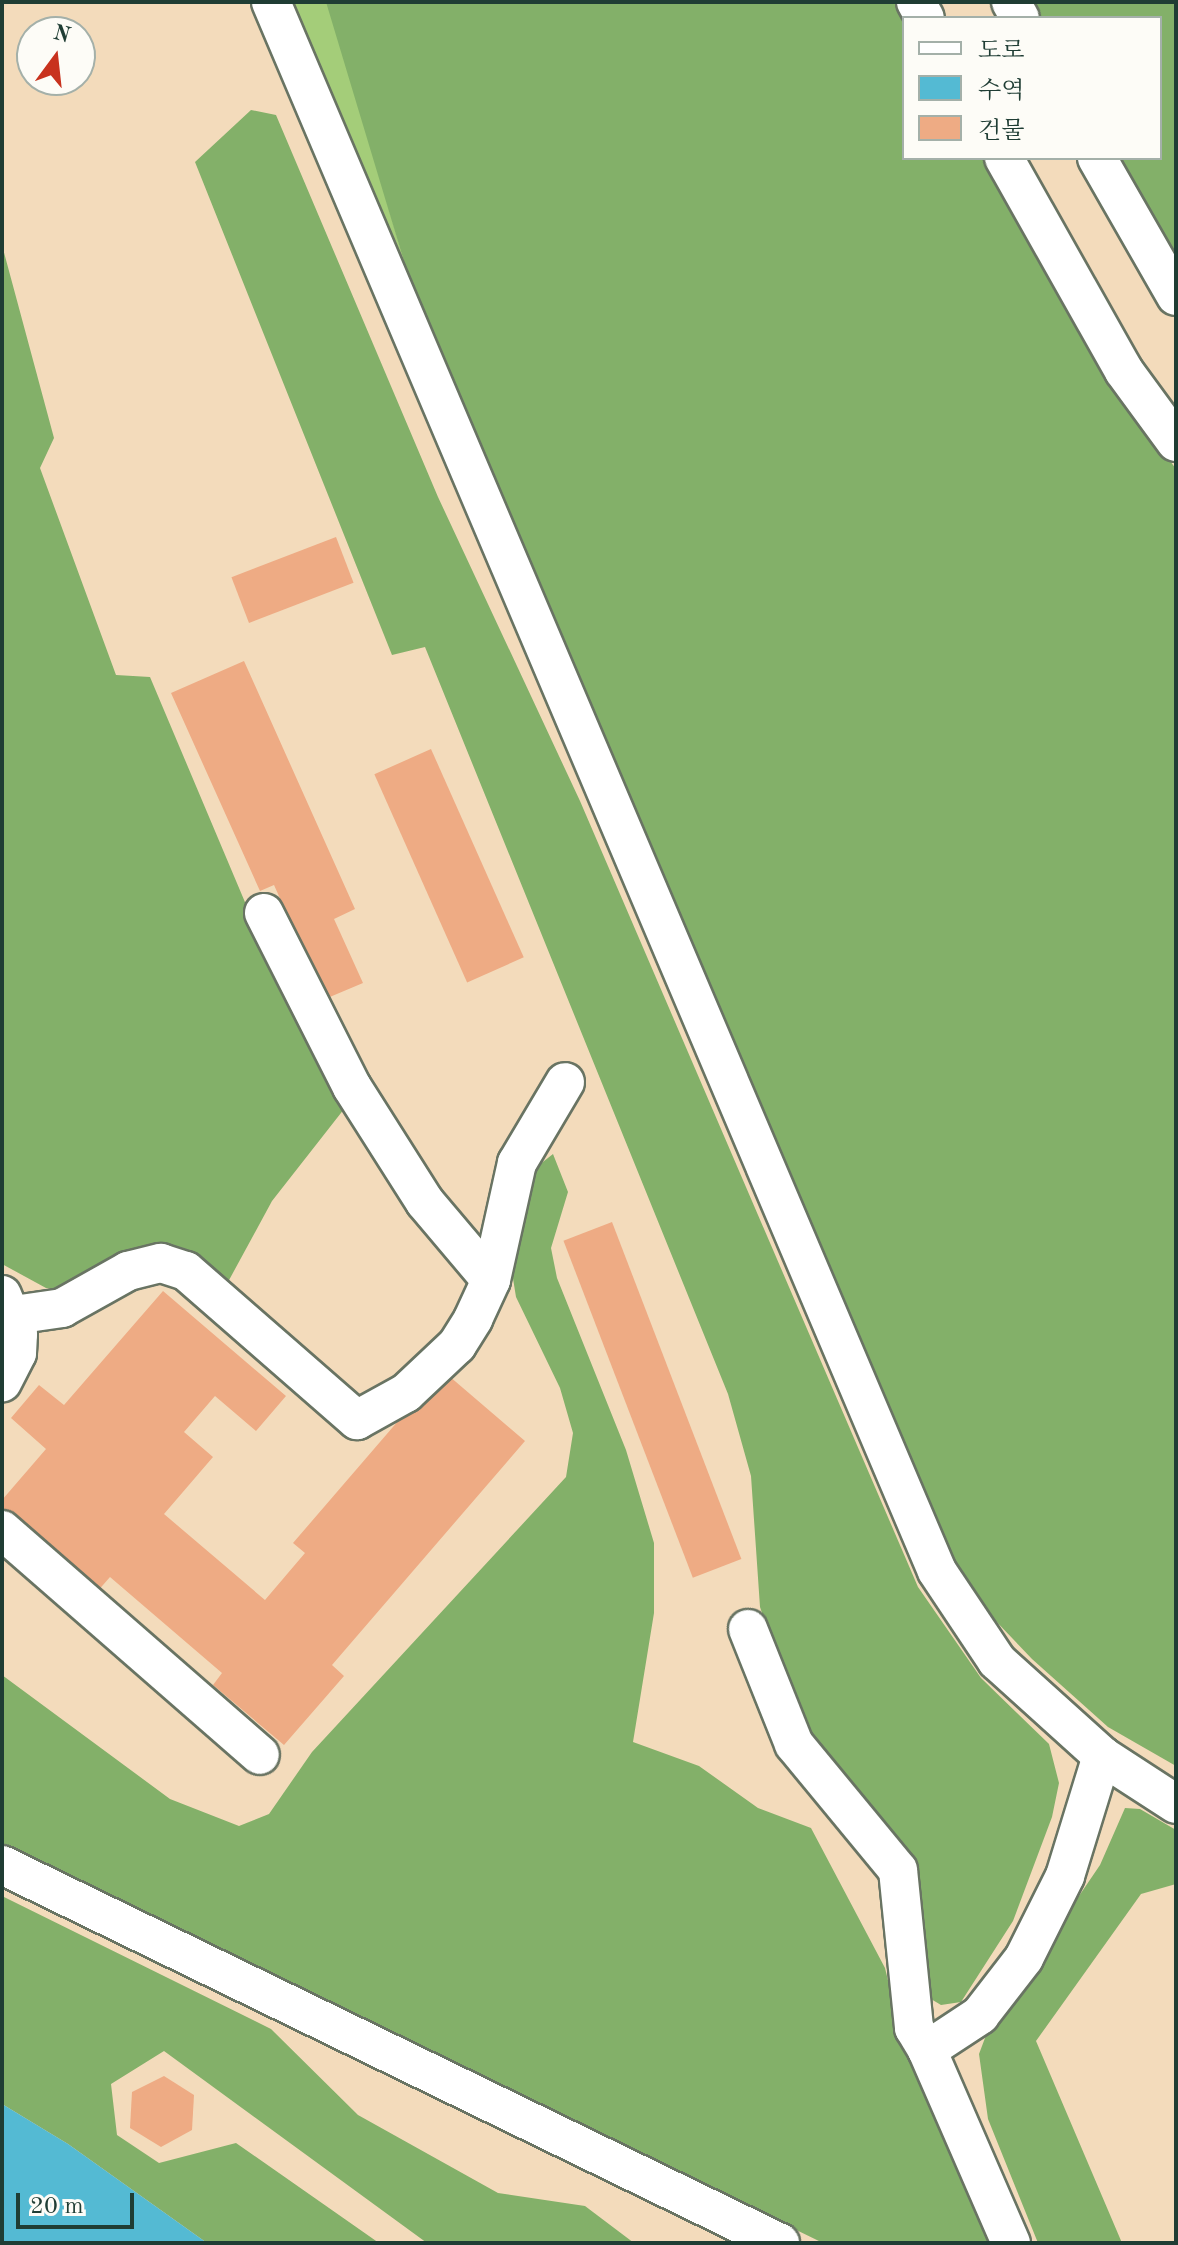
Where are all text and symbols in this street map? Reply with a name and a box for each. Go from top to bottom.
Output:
north arrow [16,16,96,96]
legend [902,16,1162,160]
text: N [51,22,73,48]
text: 도로 [978,40,1024,64]
text: 수역 [978,80,1024,104]
text: 건물 [978,120,1024,144]
scale bar [20,2177,138,2227]
text: 20 m [30,2195,84,2219]

